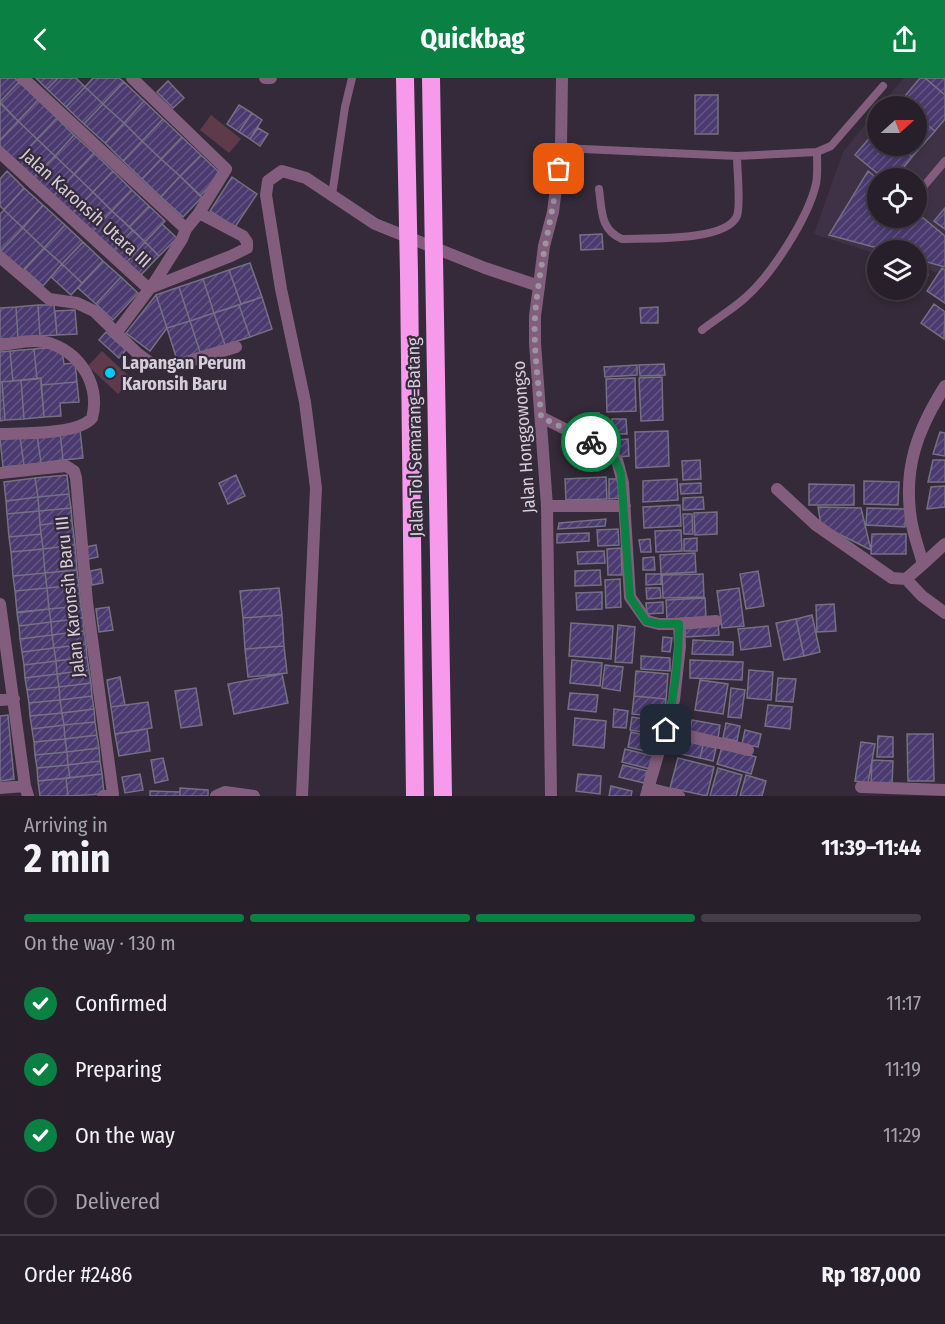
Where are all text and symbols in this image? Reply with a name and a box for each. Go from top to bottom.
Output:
icon: back [24,23,57,56]
text: Quickbag [420,23,525,55]
icon: share [888,23,921,56]
north arrow [867,96,927,156]
map controls [867,96,927,300]
pin [533,143,584,194]
street label: Jalan Karonsih Utara III [16,144,156,272]
icon: bag [542,152,575,185]
button: locate [867,168,927,228]
button: layers [867,240,927,300]
street label: Jalan Tol Semarang–Batang [402,337,428,537]
place label: Lapangan Perum Karonsih Baru [122,352,246,395]
street label: Jalan Honggowongso [508,360,540,514]
marker: Lapangan Perum Karonsih Baru [103,366,117,380]
courier [561,412,621,472]
icon: bike [575,426,608,459]
street label: Jalan Karonsih Baru III [51,515,89,679]
pin [640,704,691,755]
icon: home [649,713,682,746]
text: Arriving in [24,813,108,837]
text: 11:39–11:44 [821,834,921,861]
text: 2 min [24,836,110,882]
text: On the way · 130 m [24,931,176,955]
icon: check [24,987,57,1020]
text: Confirmed [75,990,168,1017]
text: 11:17 [886,991,921,1015]
icon: check [24,1053,57,1086]
text: Preparing [75,1056,161,1083]
text: 11:19 [885,1057,921,1081]
icon: check [24,1119,57,1152]
text: On the way [75,1122,175,1149]
text: 11:29 [883,1123,921,1147]
text: Delivered [75,1188,160,1215]
text: Order #2486 [24,1261,132,1288]
text: Rp 187,000 [821,1261,921,1288]

